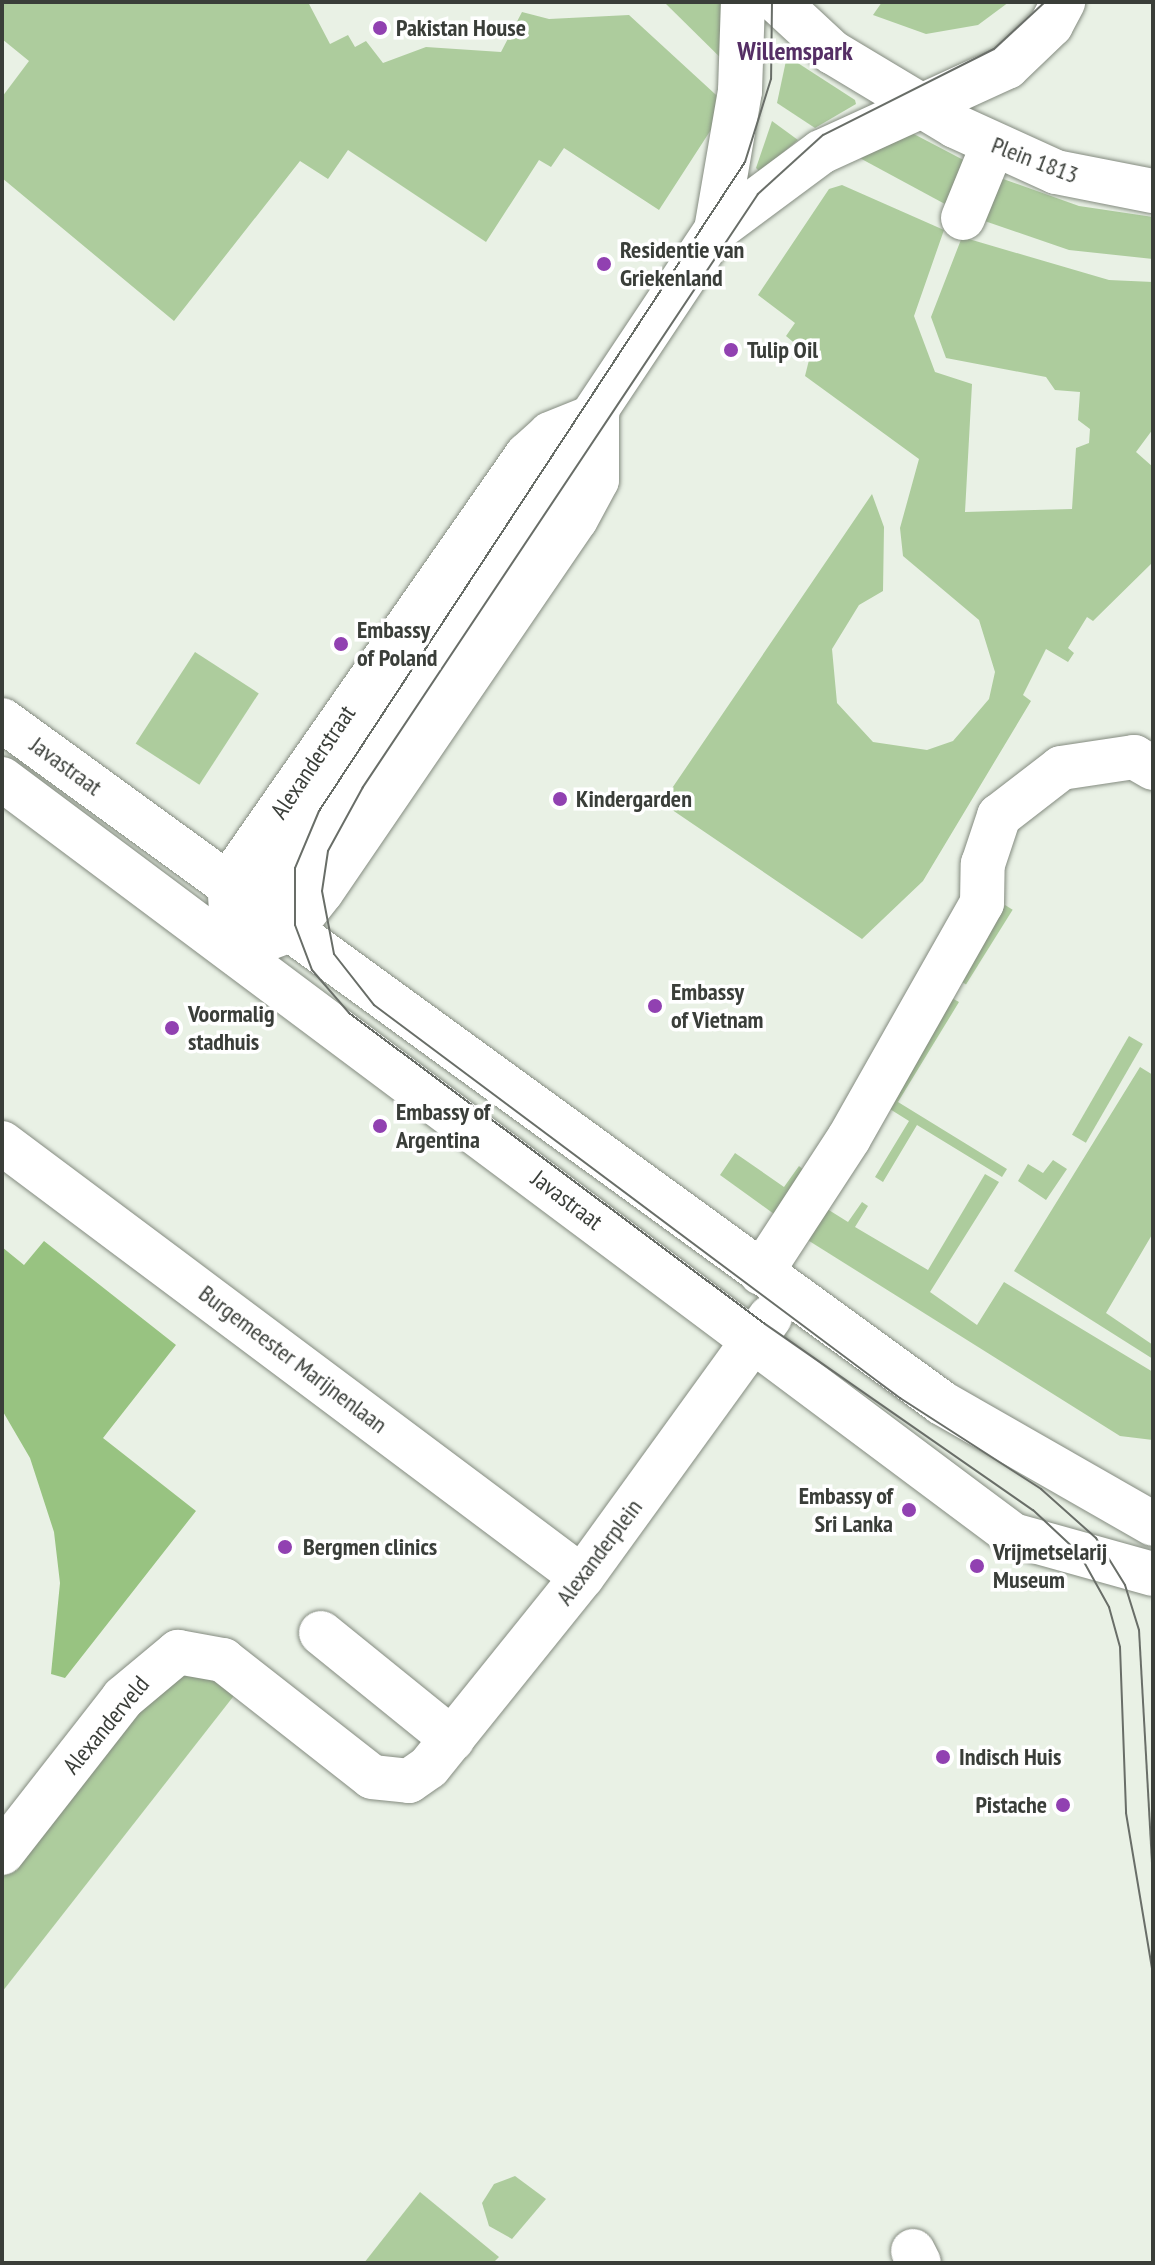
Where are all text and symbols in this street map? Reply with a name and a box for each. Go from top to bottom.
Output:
place label: Pakistan House [396,14,526,42]
marker: Pakistan House [371,19,389,37]
district label: Willemspark [737,35,853,67]
street label: Plein 1813 [988,130,1082,190]
place label: Residentie van Griekenland [620,236,745,292]
marker: Residentie van Griekenland [595,255,613,273]
place label: Tulip Oil [747,336,818,364]
marker: Tulip Oil [722,341,740,359]
place label: Embassy of Poland [357,616,437,672]
marker: Embassy of Poland [332,635,350,653]
street label: Alexanderstraat [265,700,361,824]
street label: Javastraat [25,730,107,802]
place label: Kindergarden [576,785,692,813]
marker: Kindergarden [551,790,569,808]
place label: Embassy of Vietnam [671,978,764,1034]
marker: Embassy of Vietnam [646,997,664,1015]
place label: Voormalig stadhuis [188,1000,275,1056]
marker: Voormalig stadhuis [163,1019,181,1037]
place label: Embassy of Argentina [396,1098,491,1154]
marker: Embassy of Argentina [371,1117,389,1135]
street label: Javastraat [526,1164,608,1236]
street label: Burgemeester Marijnenlaan [193,1279,393,1439]
place label: Embassy of Sri Lanka [798,1482,893,1538]
street label: Alexanderplein [550,1493,648,1611]
marker: Embassy of Sri Lanka [900,1501,918,1519]
place label: Bergmen clinics [303,1533,437,1561]
marker: Bergmen clinics [274,1536,296,1558]
place label: Vrijmetselarij Museum [993,1538,1107,1594]
marker: Vrijmetselarij Museum [968,1557,986,1575]
street label: Alexanderveld [57,1670,155,1780]
place label: Indisch Huis [959,1743,1061,1771]
marker: Indisch Huis [934,1748,952,1766]
place label: Pistache [975,1791,1047,1819]
marker: Pistache [1054,1796,1072,1814]

